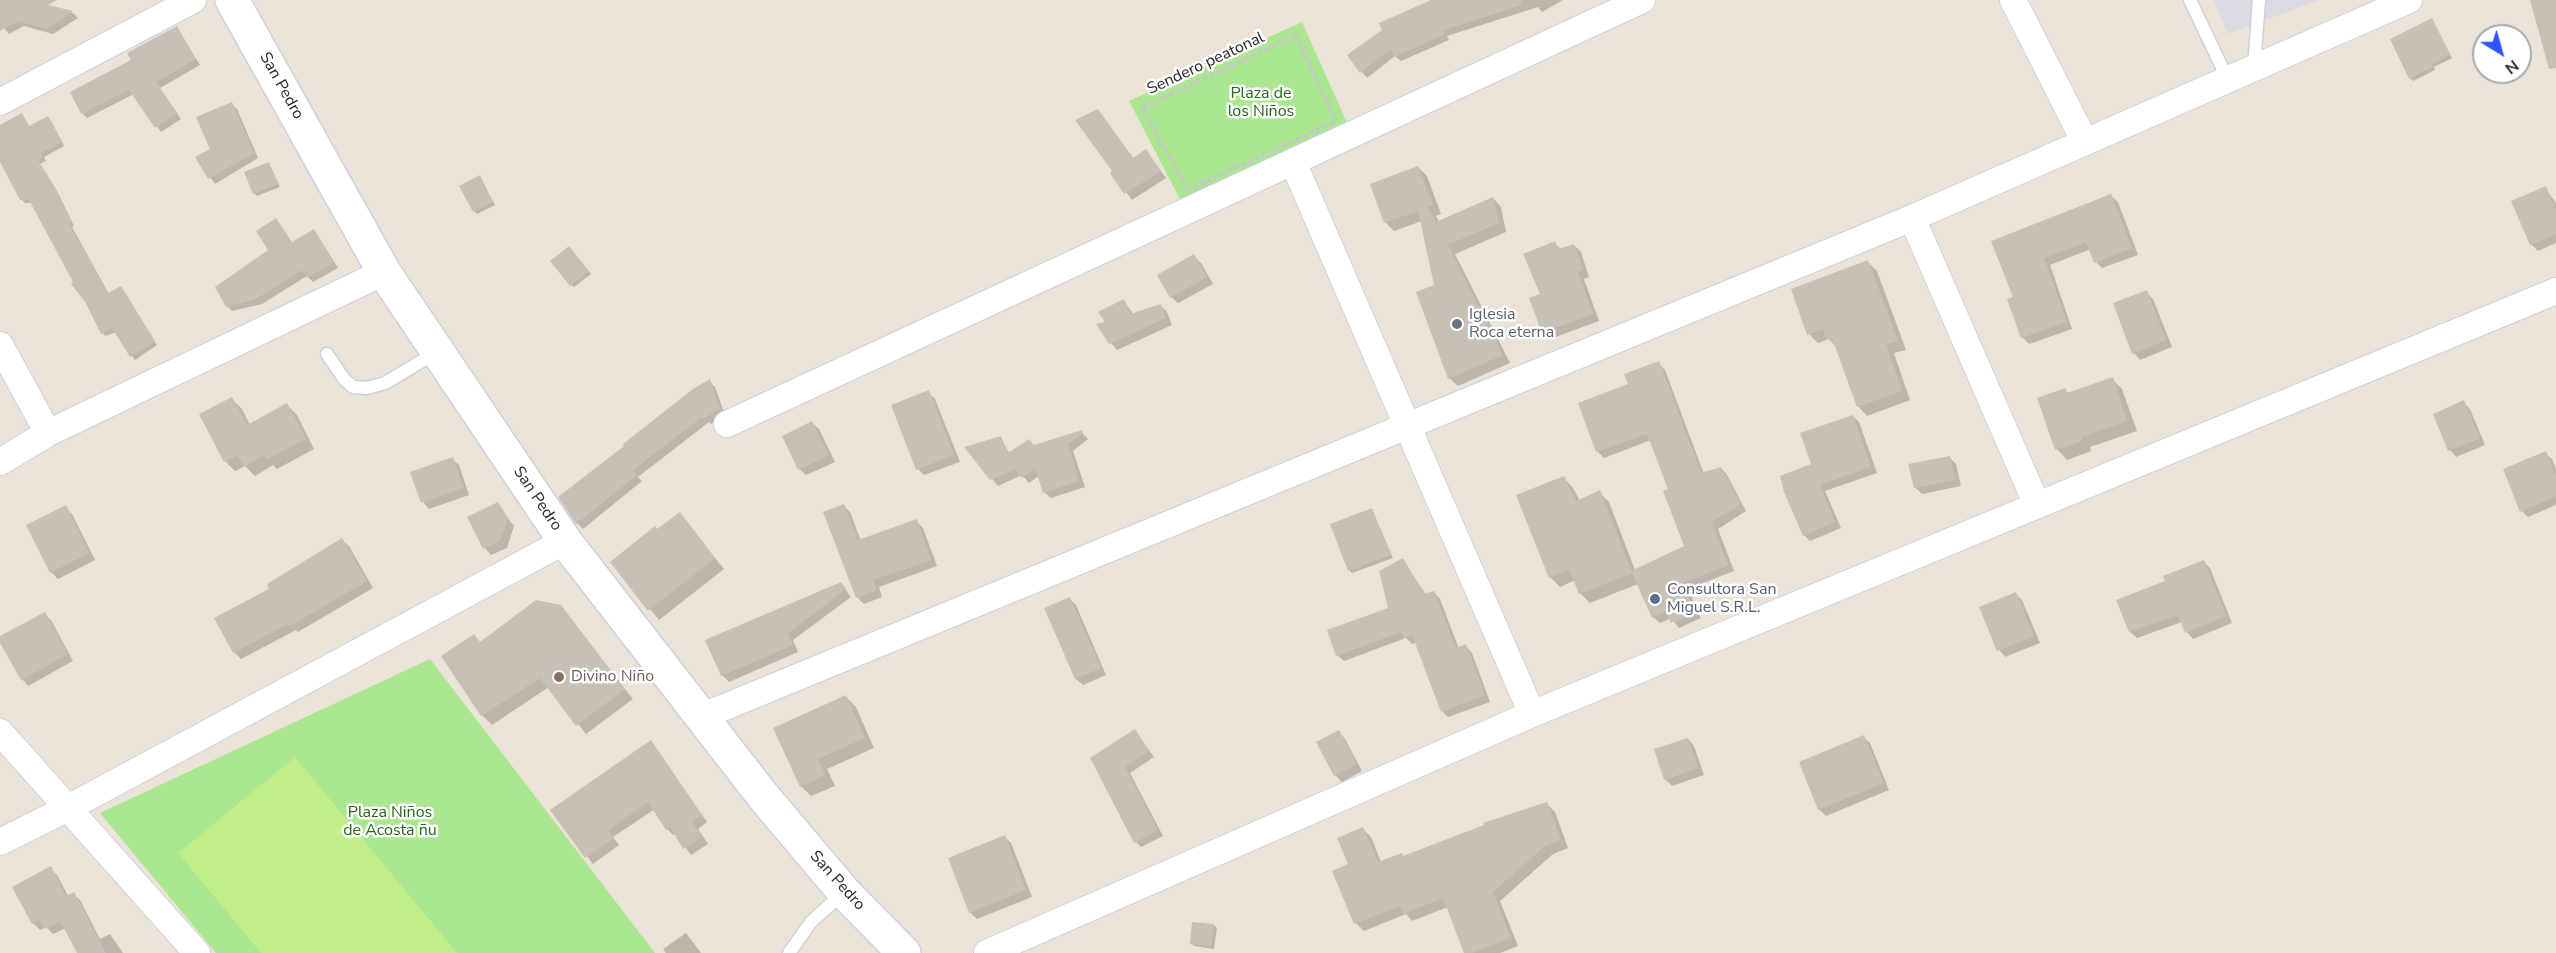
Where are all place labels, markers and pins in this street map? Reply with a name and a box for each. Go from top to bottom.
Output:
place label: Iglesia Roca eterna [1469,305,1554,343]
marker: Iglesia Roca eterna [1450,317,1464,331]
place label: Consultora San Miguel S.R.L. [1667,580,1777,618]
marker: Consultora San Miguel S.R.L. [1648,592,1662,606]
place label: Divino Niño [571,667,654,687]
marker: Divino Niño [552,670,566,684]

